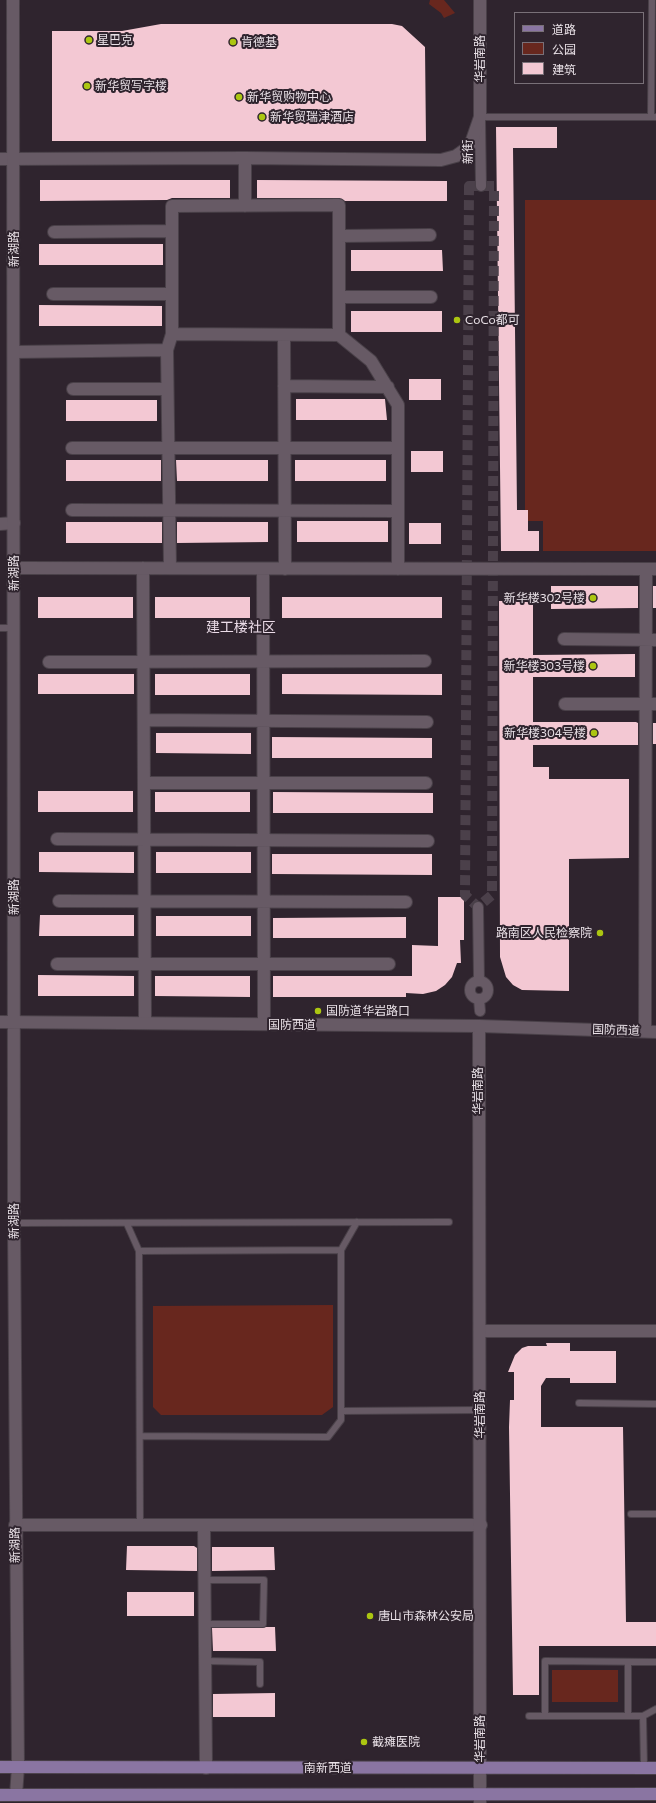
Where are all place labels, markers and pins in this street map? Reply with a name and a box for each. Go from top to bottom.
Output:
place label: 星巴克 [97,33,133,47]
marker: 星巴克 [84,35,94,45]
place label: 肯德基 [241,35,277,49]
marker: 肯德基 [228,37,238,47]
place label: 新华贸写字楼 [95,79,167,93]
marker: 新华贸写字楼 [82,81,92,91]
place label: 新华贸购物中心 [247,90,331,104]
marker: 新华贸购物中心 [234,92,244,102]
place label: 新华贸瑞津酒店 [270,110,354,124]
marker: 新华贸瑞津酒店 [257,112,267,122]
place label: CoCo都可 [465,313,520,327]
marker: CoCo都可 [452,315,462,325]
place label: 新华楼302号楼 [504,591,585,605]
marker: 新华楼302号楼 [588,593,598,603]
place label: 新华楼303号楼 [504,659,585,673]
marker: 新华楼303号楼 [588,661,598,671]
place label: 新华楼304号楼 [504,726,586,740]
marker: 新华楼304号楼 [589,728,599,738]
place label: 路南区人民检察院 [496,926,592,940]
marker: 路南区人民检察院 [595,928,605,938]
place label: 国防道华岩路口 [326,1004,410,1018]
marker: 国防道华岩路口 [313,1006,323,1016]
place label: 唐山市森林公安局 [378,1609,474,1623]
marker: 唐山市森林公安局 [365,1611,375,1621]
place label: 截瘫医院 [372,1735,420,1749]
marker: 截瘫医院 [359,1737,369,1747]

